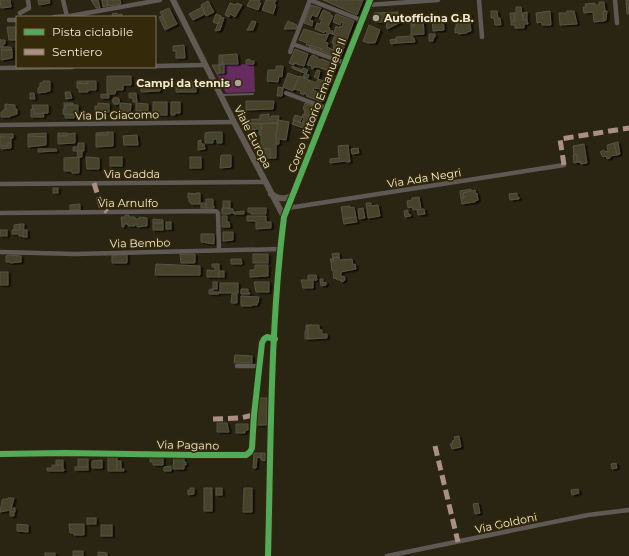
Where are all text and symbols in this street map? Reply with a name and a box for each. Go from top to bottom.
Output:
place label: Autofficina G.B. [383,11,474,25]
marker: Autofficina G.B. [371,13,381,23]
legend [16,16,156,68]
text: Pista ciclabile [52,24,133,39]
street label: Corso Vittorio Emanuele II [285,36,349,174]
text: Sentiero [52,44,102,59]
place label: Campi da tennis [136,76,230,90]
marker: Campi da tennis [233,78,243,88]
street label: Viale Europa [231,103,275,171]
street label: Via Di Giacomo [75,107,159,123]
street label: Via Ada Negri [386,165,462,191]
street label: Via Gadda [104,167,160,181]
street label: Via Arnulfo [98,196,158,210]
street label: Via Bembo [109,235,171,251]
street label: Via Pagano [157,437,219,453]
street label: Via Goldoni [474,510,538,536]

